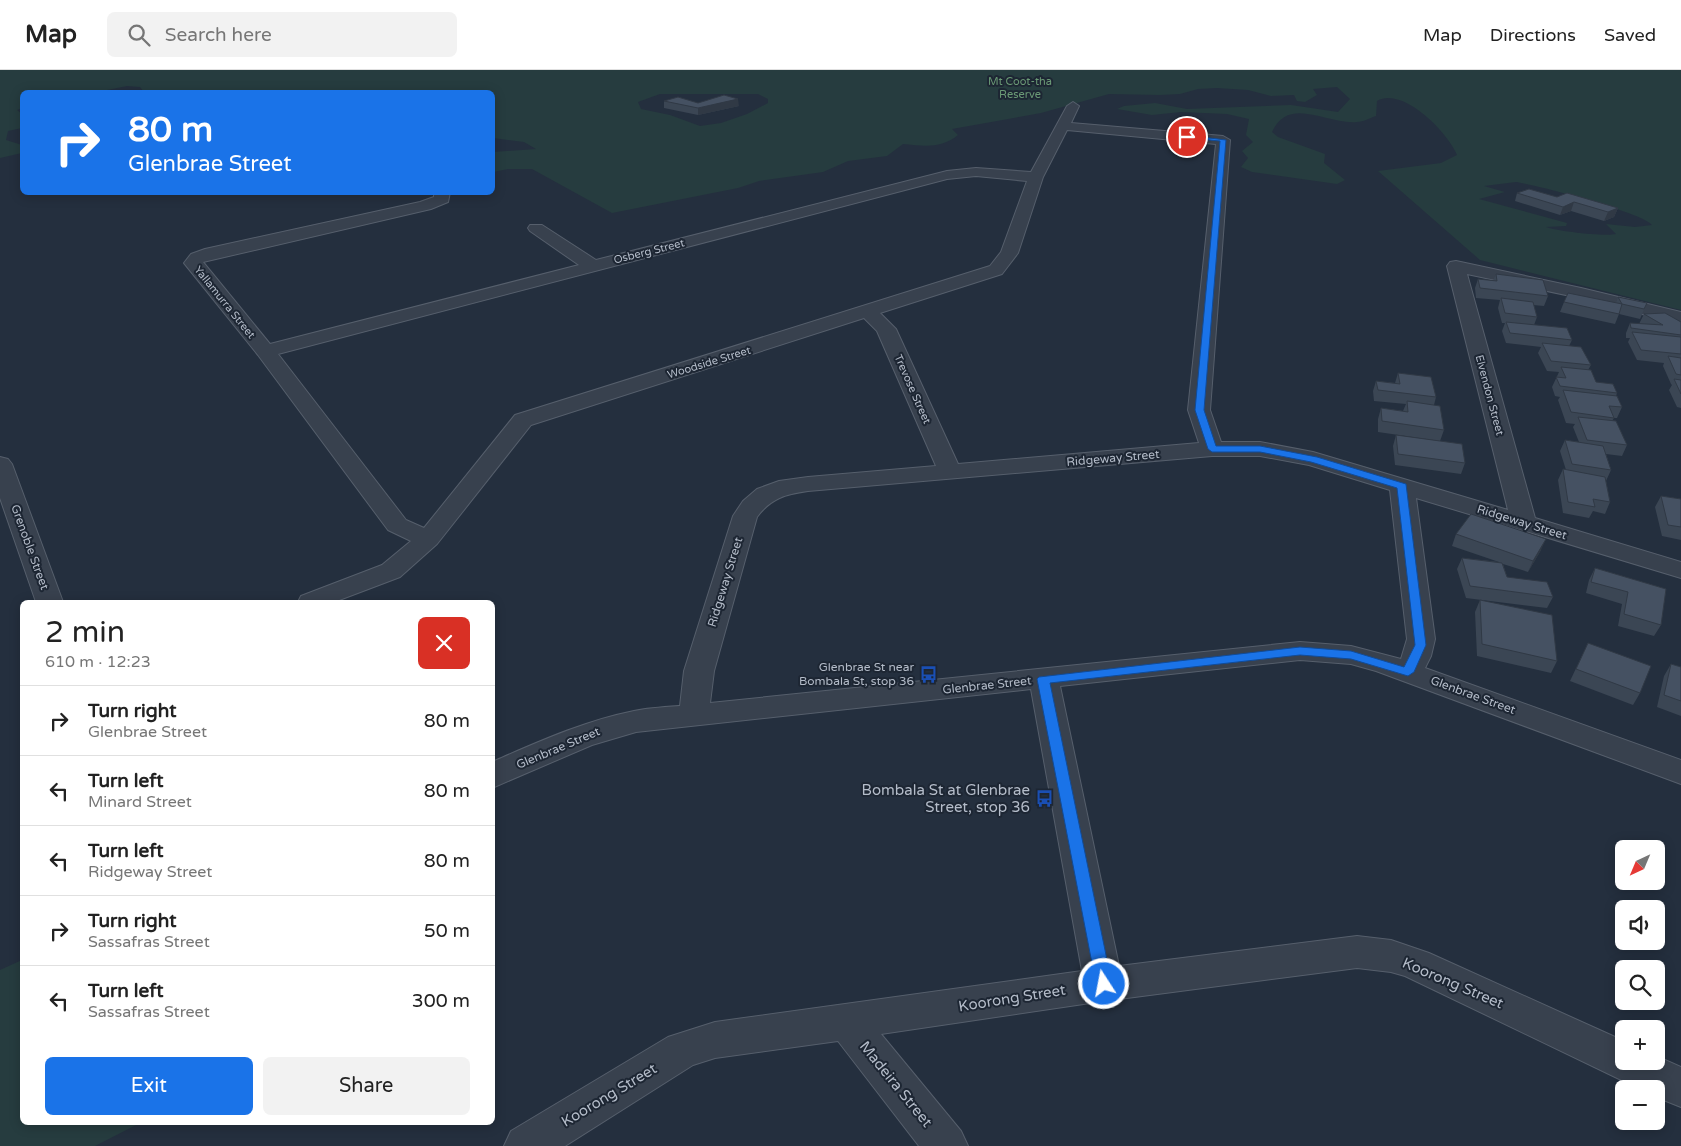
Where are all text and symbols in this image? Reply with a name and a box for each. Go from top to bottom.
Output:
search box [107,12,457,57]
text: Map [25,20,77,49]
icon: search [125,21,153,49]
text: Search here [165,24,272,46]
text: Map [1423,24,1462,46]
text: Directions [1490,24,1576,46]
text: Saved [1604,24,1656,46]
park label: Mt Coot-tha Reserve [988,75,1052,101]
text: 80 m [128,109,213,151]
icon: right [45,110,110,175]
pin [1166,116,1208,158]
icon: arrive [1173,123,1201,151]
text: Glenbrae Street [128,151,292,177]
street label: Osberg Street [612,236,686,267]
street label: Yallamurra Street [191,263,258,341]
street label: Woodside Street [666,344,752,381]
street label: Trevose Street [891,353,934,426]
street label: Elvendon Street [1472,353,1507,437]
street label: Ridgeway Street [1066,447,1161,469]
street label: Grenoble Street [8,502,52,592]
street label: Ridgeway Street [1475,502,1569,542]
street label: Ridgeway Street [705,535,745,629]
text: 2 min [45,614,125,651]
button: close [418,617,470,669]
text: 610 m · 12:23 [45,652,151,672]
place label: Glenbrae St near Bombala St, stop 36 [799,660,914,688]
bus stop icon: Glenbrae St near Bombala St, stop 36 [918,664,938,684]
street label: Glenbrae Street [942,673,1033,697]
street label: Glenbrae Street [1429,673,1518,717]
text: Turn right [88,700,176,722]
icon: right [45,707,73,735]
text: 80 m [424,710,470,732]
text: Glenbrae Street [88,722,207,742]
street label: Glenbrae Street [514,724,602,772]
text: Turn left [88,770,164,792]
icon: left [45,777,73,805]
text: 80 m [424,780,470,802]
place label: Bombala St at Glenbrae Street, stop 36 [862,781,1030,816]
bus stop icon: Bombala St at Glenbrae Street, stop 36 [1034,789,1054,809]
text: Minard Street [88,792,192,812]
text: Turn left [88,840,164,862]
north arrow [1615,840,1665,890]
map controls [1615,840,1665,1130]
icon: left [45,847,73,875]
text: 80 m [424,850,470,872]
text: Ridgeway Street [88,862,212,882]
button: sound [1615,900,1665,950]
text: Turn right [88,910,176,932]
icon: right [45,917,73,945]
text: 50 m [424,920,470,942]
text: Sassafras Street [88,932,210,952]
street label: Koorong Street [1400,954,1507,1013]
position arrow [1077,957,1129,1009]
button: search [1615,960,1665,1010]
text: Turn left [88,980,164,1002]
street label: Koorong Street [957,981,1067,1015]
icon: left [45,987,73,1015]
text: 300 m [412,990,470,1012]
text: Sassafras Street [88,1002,210,1022]
button: + [1615,1020,1665,1070]
street label: Madeira Street [856,1037,936,1131]
button: Exit [45,1057,253,1115]
button: Share [263,1057,470,1115]
street label: Koorong Street [558,1059,660,1131]
button: − [1615,1080,1665,1130]

